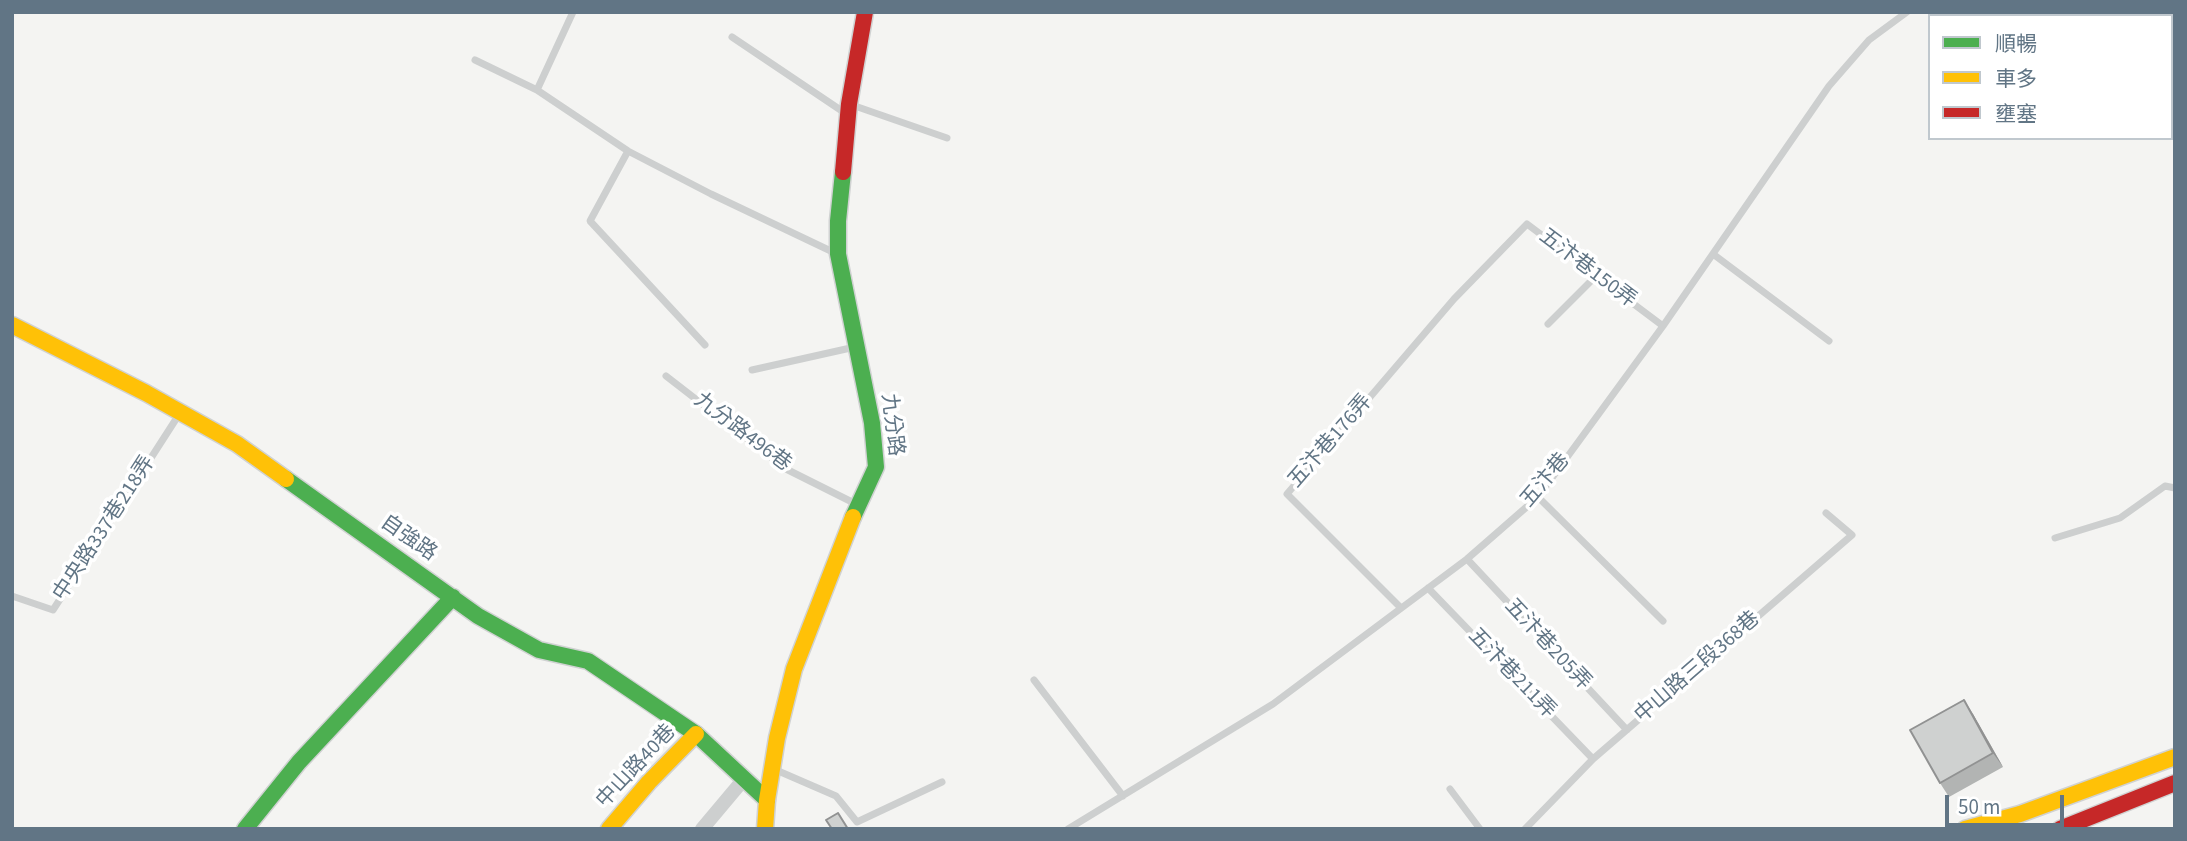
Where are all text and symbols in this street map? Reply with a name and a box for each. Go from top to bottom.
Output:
legend [1928,14,2173,140]
text: 順暢 [1995,29,2037,59]
text: 車多 [1995,64,2037,94]
text: 壅塞 [1995,99,2037,129]
street label: 五汴巷150弄 [1533,224,1641,314]
street label: 九分路496巷 [688,388,796,478]
street label: 五汴巷176弄 [1284,390,1378,494]
street label: 九分路 [875,392,907,458]
street label: 五汴巷 [1516,449,1576,513]
street label: 中央路337巷218弄 [49,452,161,606]
street label: 自強路 [375,511,441,567]
street label: 五汴巷205弄 [1498,594,1596,696]
street label: 中山路三段368巷 [1630,607,1766,729]
street label: 五汴巷211弄 [1462,624,1560,724]
street label: 中山路40巷 [592,720,682,814]
scale bar [1949,782,2068,826]
text: 50 m [1958,792,2000,822]

